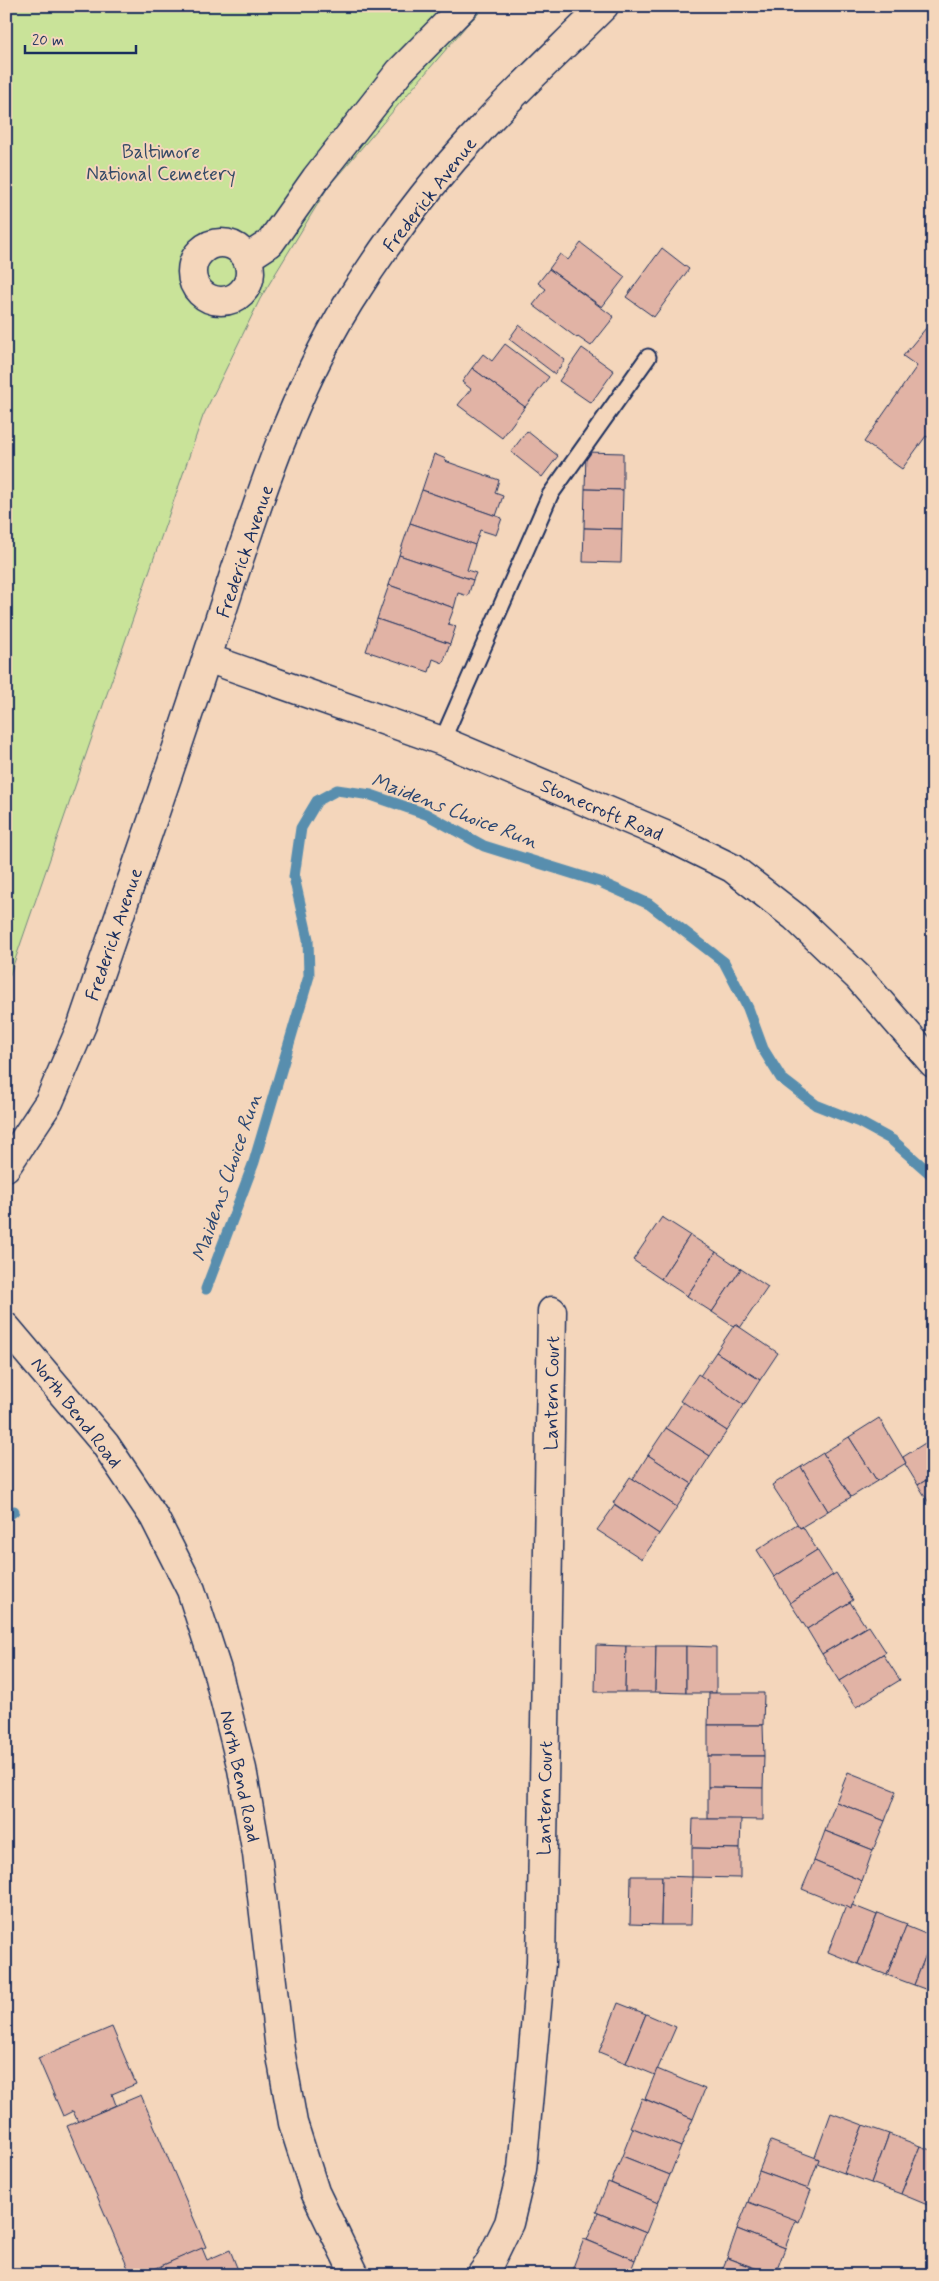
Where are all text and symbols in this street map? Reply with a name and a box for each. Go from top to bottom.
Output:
scale bar [25,22,136,54]
text: 20 m [32,31,64,51]
street label: Frederick Avenue [377,132,483,257]
park label: Baltimore National Cemetery [86,140,236,188]
street label: Frederick Avenue [211,482,280,621]
water label: Maidens Choice Run [367,767,542,856]
street label: Stonecroft Road [536,773,667,848]
street label: Frederick Avenue [80,865,149,1004]
water label: Maidens Choice Run [186,1089,269,1265]
street label: Lantern Court [539,1335,566,1451]
street label: North Bend Road [25,1352,127,1474]
street label: North Bend Road [213,1708,266,1845]
street label: Lantern Court [532,1740,559,1856]

